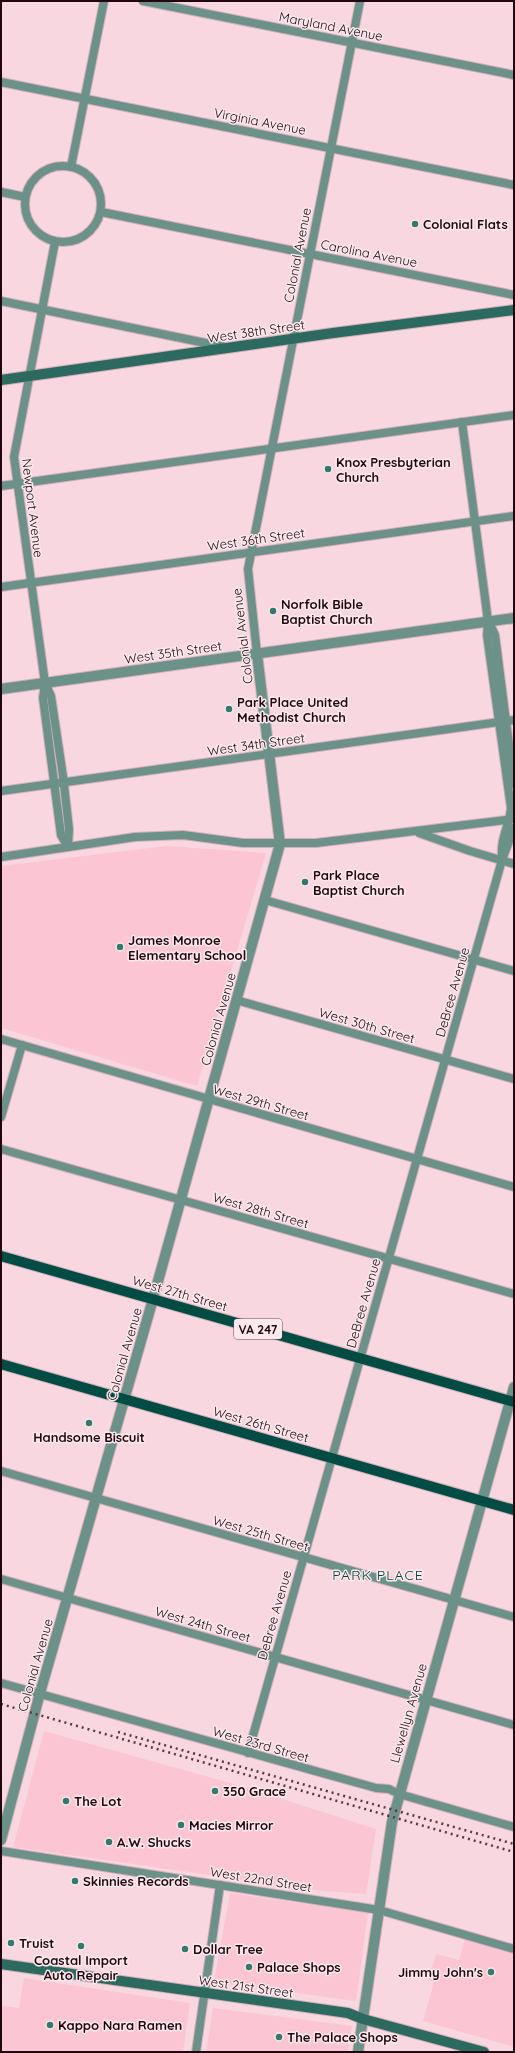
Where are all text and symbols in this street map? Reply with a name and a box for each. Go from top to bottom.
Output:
street label: Maryland Avenue [278,8,384,44]
street label: Virginia Avenue [213,104,307,138]
street label: Colonial Avenue [280,206,314,304]
place label: Colonial Flats [423,216,508,232]
marker: Colonial Flats [410,219,420,229]
street label: Carolina Avenue [319,236,419,270]
street label: West 38th Street [206,316,306,346]
place label: Knox Presbyterian Church [336,454,451,485]
street label: Newport Avenue [19,458,47,558]
marker: Knox Presbyterian Church [323,464,333,474]
street label: West 36th Street [206,524,306,554]
street label: Colonial Avenue [228,587,256,685]
place label: Norfolk Bible Baptist Church [281,596,373,627]
marker: Norfolk Bible Baptist Church [268,606,278,616]
street label: West 35th Street [123,637,223,667]
place label: Park Place United Methodist Church [237,694,348,725]
marker: Park Place United Methodist Church [224,704,234,714]
street label: West 34th Street [206,729,306,759]
place label: Park Place Baptist Church [313,867,405,898]
marker: Park Place Baptist Church [300,877,310,887]
place label: James Monroe Elementary School [128,932,246,963]
marker: James Monroe Elementary School [115,942,125,952]
street label: DeBree Avenue [432,945,472,1039]
street label: Colonial Avenue [197,971,239,1067]
street label: West 30th Street [317,1004,417,1046]
street label: West 29th Street [211,1081,311,1123]
street label: West 28th Street [211,1189,311,1231]
street label: DeBree Avenue [343,1256,383,1350]
street label: West 27th Street [131,1272,229,1314]
street label: Colonial Avenue [103,1306,145,1402]
road number: VA 247 [234,1319,282,1339]
street label: West 26th Street [211,1403,311,1445]
marker: Handsome Biscuit [84,1418,94,1428]
place label: Handsome Biscuit [33,1429,145,1445]
street label: West 25th Street [211,1512,311,1554]
district label: PARK PLACE [332,1566,424,1584]
street label: DeBree Avenue [254,1568,294,1662]
street label: West 24th Street [153,1603,253,1645]
street label: Colonial Avenue [14,1617,56,1713]
street label: Llewellyn Avenue [386,1661,430,1765]
street label: West 23rd Street [211,1723,311,1765]
place label: 350 Grace [223,1783,287,1799]
marker: 350 Grace [210,1786,220,1796]
place label: The Lot [74,1793,122,1809]
marker: The Lot [61,1796,71,1806]
place label: Macies Mirror [189,1817,274,1833]
marker: Macies Mirror [176,1820,186,1830]
place label: A.W. Shucks [117,1834,191,1850]
marker: A.W. Shucks [104,1837,114,1847]
street label: West 22nd Street [209,1863,313,1895]
place label: Skinnies Records [83,1873,189,1889]
marker: Skinnies Records [70,1876,80,1886]
place label: Truist [19,1935,54,1951]
marker: Truist [6,1938,16,1948]
marker: Coastal Import Auto Repair [76,1941,86,1951]
place label: Dollar Tree [193,1941,263,1957]
marker: Dollar Tree [180,1944,190,1954]
place label: Coastal Import Auto Repair [34,1952,128,1983]
place label: Palace Shops [257,1959,341,1975]
marker: Palace Shops [244,1962,254,1972]
place label: Jimmy John's [398,1964,483,1980]
marker: Jimmy John's [486,1967,496,1977]
street label: West 21st Street [198,1971,294,2001]
place label: Kappo Nara Ramen [58,2017,182,2033]
marker: Kappo Nara Ramen [45,2020,55,2030]
place label: The Palace Shops [287,2029,398,2045]
marker: The Palace Shops [274,2032,284,2042]

